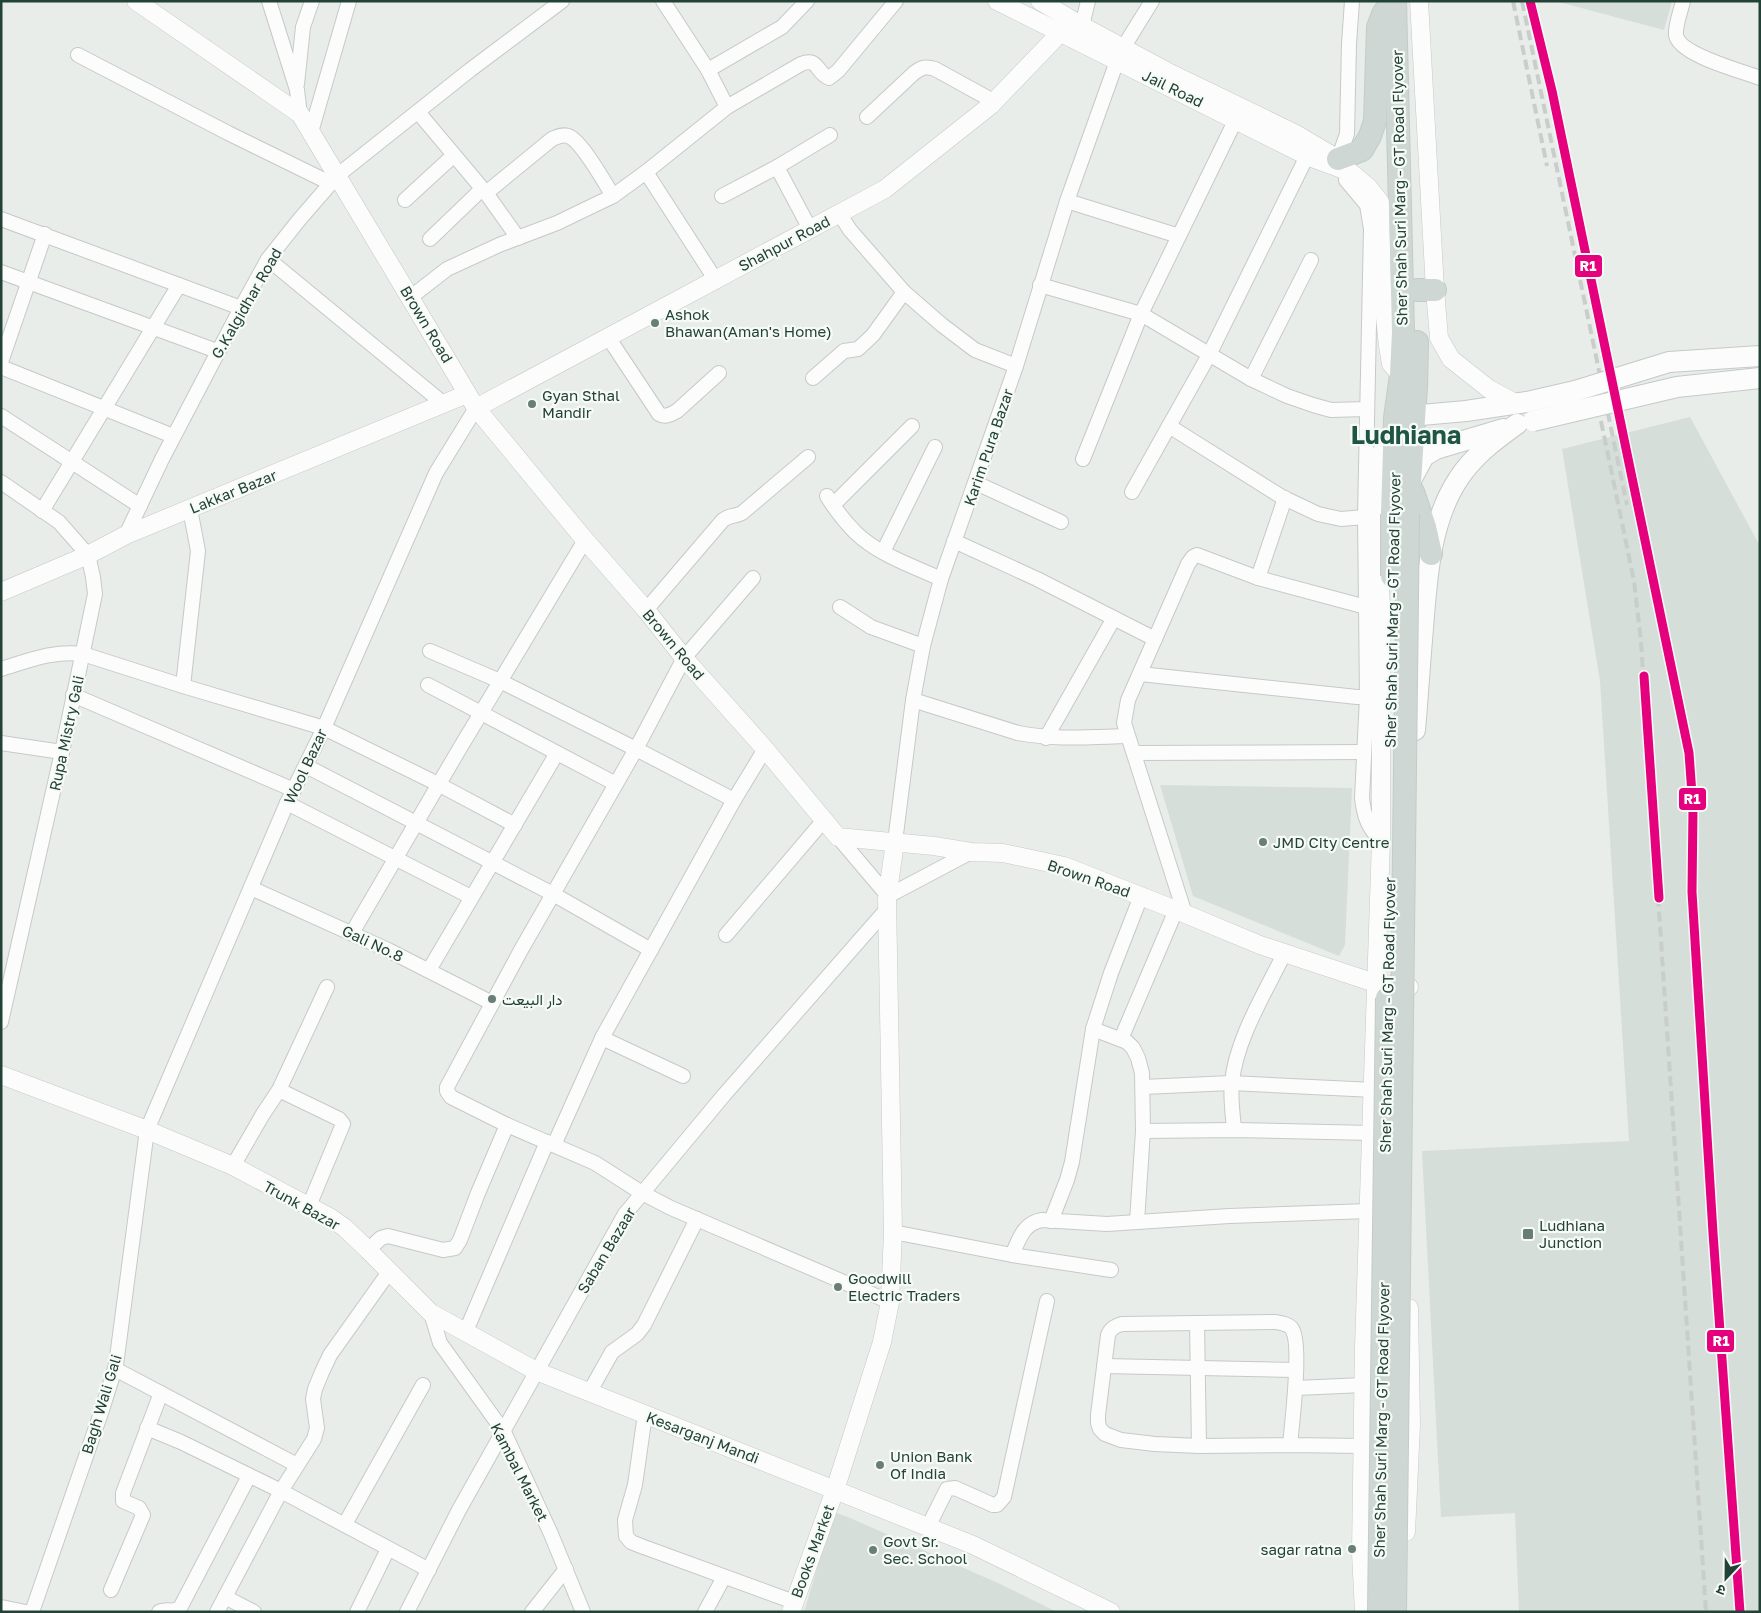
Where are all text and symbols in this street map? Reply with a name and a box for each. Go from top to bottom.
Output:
street label: Sher Shah Suri Marg - GT Road Flyover [1388,50,1410,326]
street label: Jail Road [1139,65,1207,111]
street label: Shahpur Road [735,211,833,275]
street label: G.Kalgidhar Road [207,245,285,361]
line badge: R1 [1574,254,1603,278]
text: R1 [1580,257,1596,274]
street label: Brown Road [397,282,457,366]
place label: Ashok Bhawan(Aman's Home) [665,305,832,340]
marker: Ashok Bhawan(Aman's Home) [649,317,661,329]
place label: Gyan Sthal Mandir [542,386,620,421]
street label: Karim Pura Bazar [959,386,1017,508]
marker: Gyan Sthal Mandir [526,398,538,410]
district label: Ludhiana [1351,419,1461,450]
street label: Lakkar Bazar [187,465,279,517]
street label: Sher Shah Suri Marg - GT Road Flyover [1381,472,1403,748]
street label: Brown Road [639,605,709,683]
street label: Rupa Mistry Gali [45,674,87,792]
street label: Wool Bazar [280,725,330,806]
line badge: R1 [1678,787,1707,811]
text: R1 [1684,790,1700,807]
place label: JMD City Centre [1273,833,1390,851]
marker: JMD City Centre [1257,836,1269,848]
street label: Brown Road [1045,855,1133,901]
street label: Sher Shah Suri Marg - GT Road Flyover [1376,877,1398,1153]
street label: Gali No.8 [340,921,406,965]
place label: دار البیعت [502,990,563,1009]
marker: دار البیعت [486,993,498,1005]
street label: Trunk Bazar [261,1177,344,1234]
street label: Saban Bazaar [573,1203,639,1297]
place label: Ludhiana Junction [1539,1216,1605,1251]
marker: Ludhiana Junction [1521,1227,1535,1241]
place label: Goodwill Electric Traders [848,1269,960,1304]
marker: Goodwill Electric Traders [832,1281,844,1293]
street label: Sher Shah Suri Marg - GT Road Flyover [1370,1282,1392,1558]
line badge: R1 [1706,1329,1735,1353]
text: R1 [1713,1332,1729,1349]
street label: Bagh Wali Gali [77,1352,125,1456]
street label: Kesarganj Mandi [644,1407,762,1467]
street label: Kambal Market [487,1420,553,1524]
place label: Union Bank Of India [890,1447,973,1482]
marker: Union Bank Of India [874,1459,886,1471]
street label: Books Market [787,1502,837,1600]
place label: Govt Sr. Sec. School [883,1532,967,1567]
place label: sagar ratna [1261,1540,1342,1558]
marker: sagar ratna [1346,1543,1358,1555]
marker: Govt Sr. Sec. School [867,1544,879,1556]
north arrow [1701,1553,1751,1603]
text: उ [1713,1581,1728,1600]

